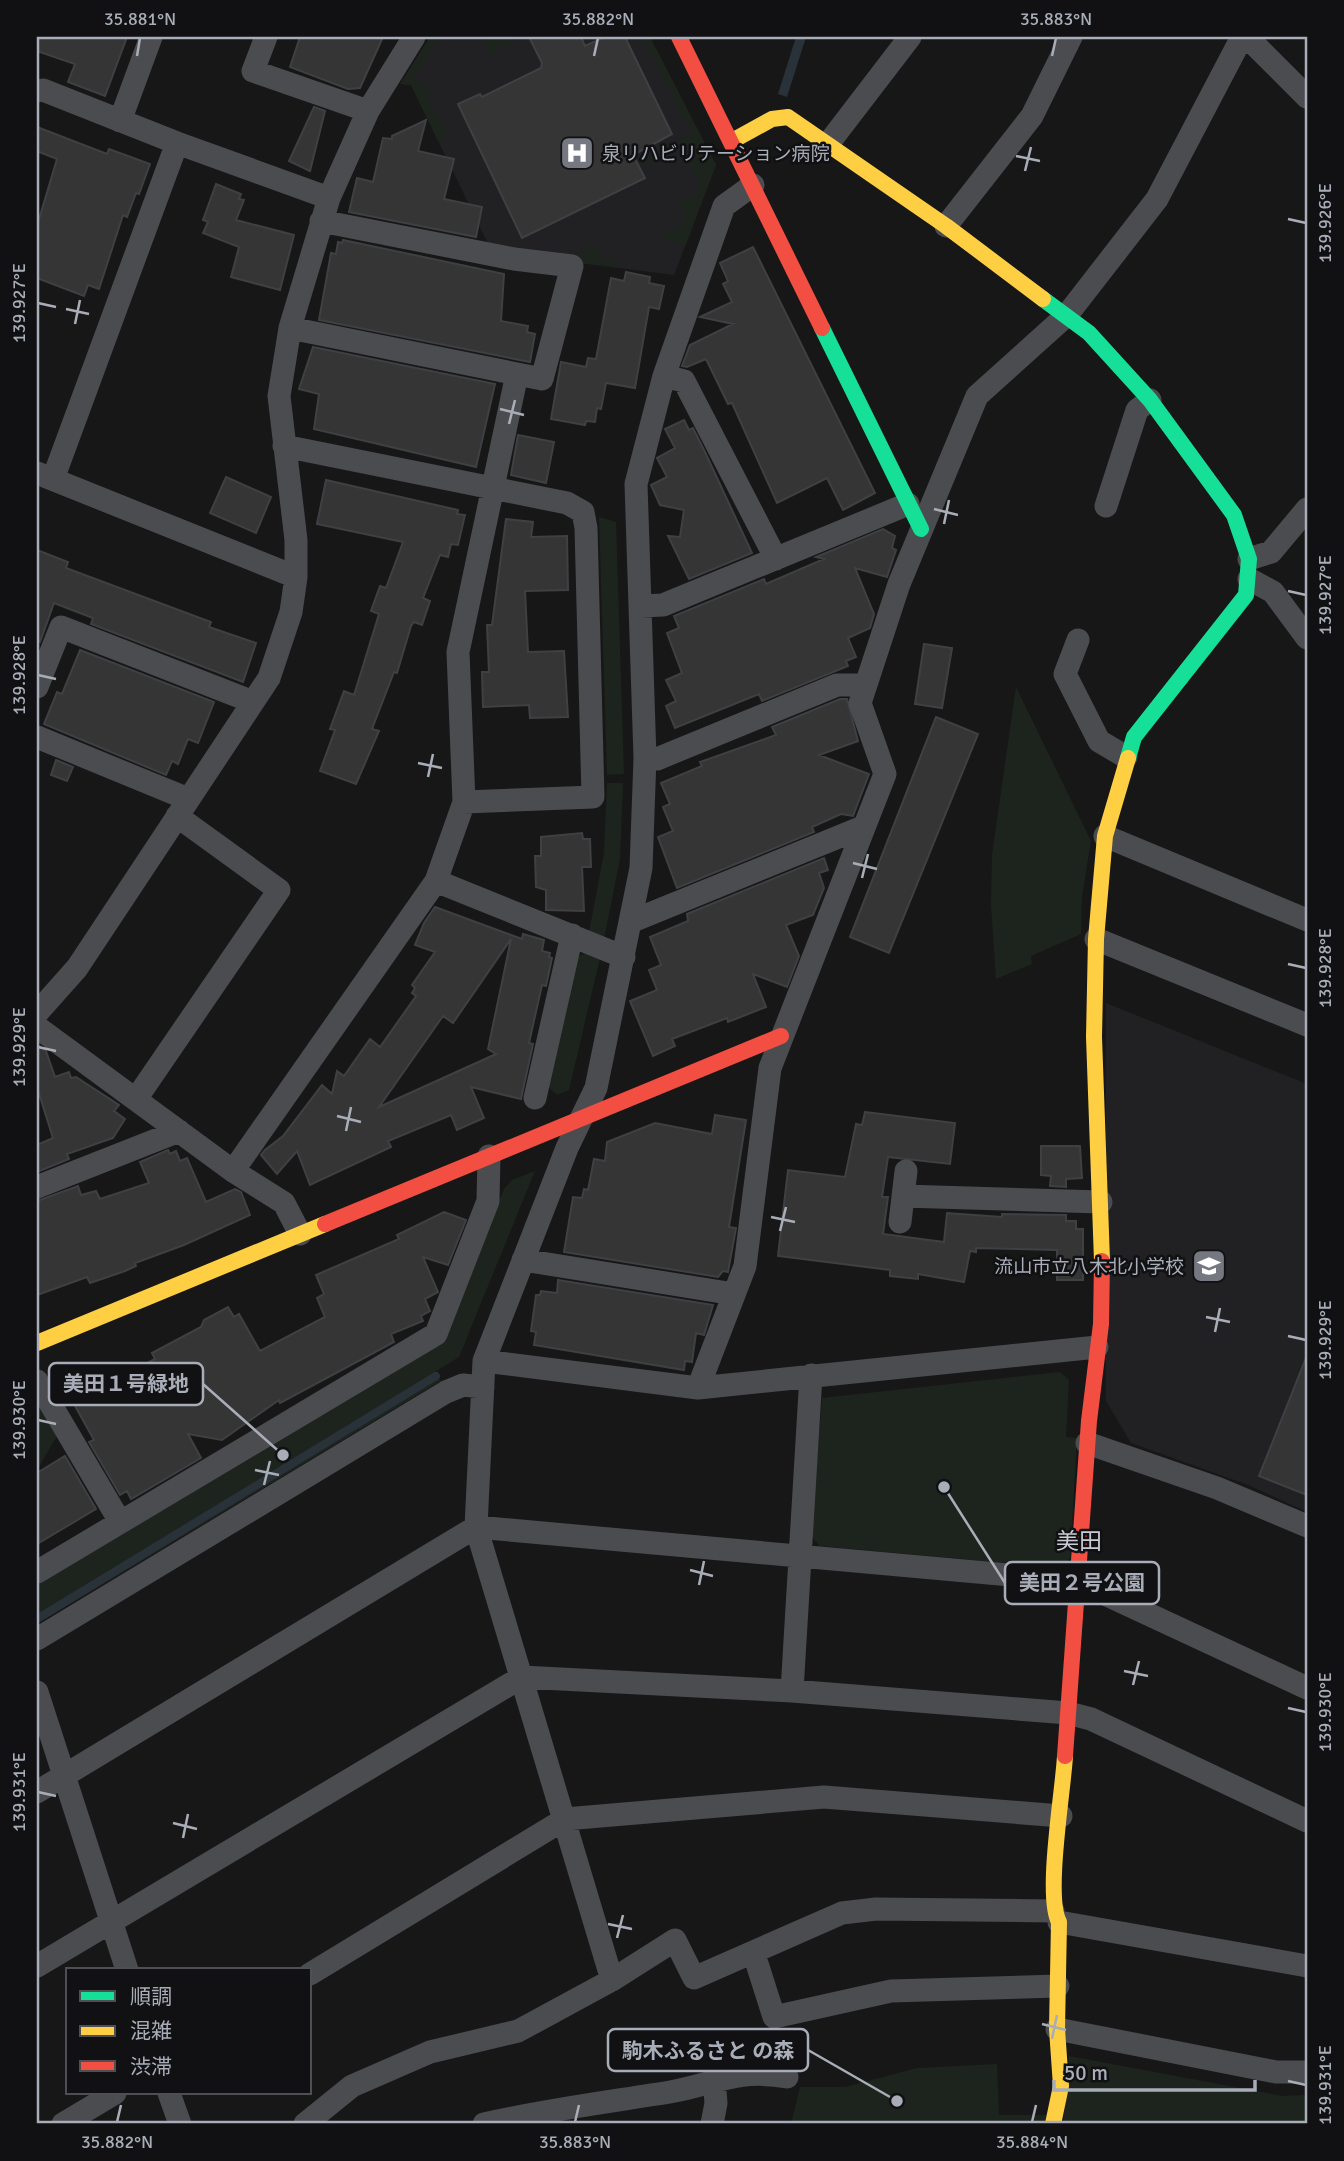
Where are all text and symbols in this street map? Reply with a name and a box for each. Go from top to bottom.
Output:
text: 35.881°N [104,8,176,30]
text: 35.882°N [562,8,634,30]
text: 35.883°N [1020,8,1092,30]
hospital icon: 泉リハビリテーション病院 [558,134,596,172]
place label: 泉リハビリテーション病院 [602,142,830,166]
text: 139.926°E [1314,183,1336,263]
text: 139.927°E [8,263,30,343]
text: 139.927°E [1314,555,1336,635]
text: 139.928°E [8,635,30,715]
text: 139.928°E [1314,928,1336,1008]
text: 139.929°E [8,1007,30,1087]
school or university icon: 流山市立八木北小学校 [1190,1247,1228,1285]
place label: 流山市立八木北小学校 [994,1255,1184,1279]
text: 139.929°E [1314,1300,1336,1380]
callout: 美田１号緑地 [49,1363,203,1405]
text: 美田１号緑地 [63,1371,189,1397]
text: 139.930°E [8,1380,30,1460]
district label: 美田 [1056,1527,1102,1556]
callout: 美田２号公園 [1005,1562,1159,1604]
text: 美田２号公園 [1019,1570,1145,1596]
text: 139.930°E [1314,1672,1336,1752]
text: 139.931°E [8,1752,30,1832]
legend [66,1968,312,2094]
text: 順調 [130,1984,172,2010]
text: 混雑 [130,2018,172,2044]
callout: 駒木ふるさと の森 [608,2029,808,2071]
text: 駒木ふるさと の森 [622,2038,794,2064]
text: 139.931°E [1314,2045,1336,2125]
scale bar [1054,2049,1255,2093]
text: 渋滞 [130,2054,172,2080]
text: 50 m [1064,2060,1108,2086]
text: 35.882°N [81,2131,153,2153]
text: 35.883°N [539,2131,611,2153]
text: 35.884°N [996,2131,1068,2153]

